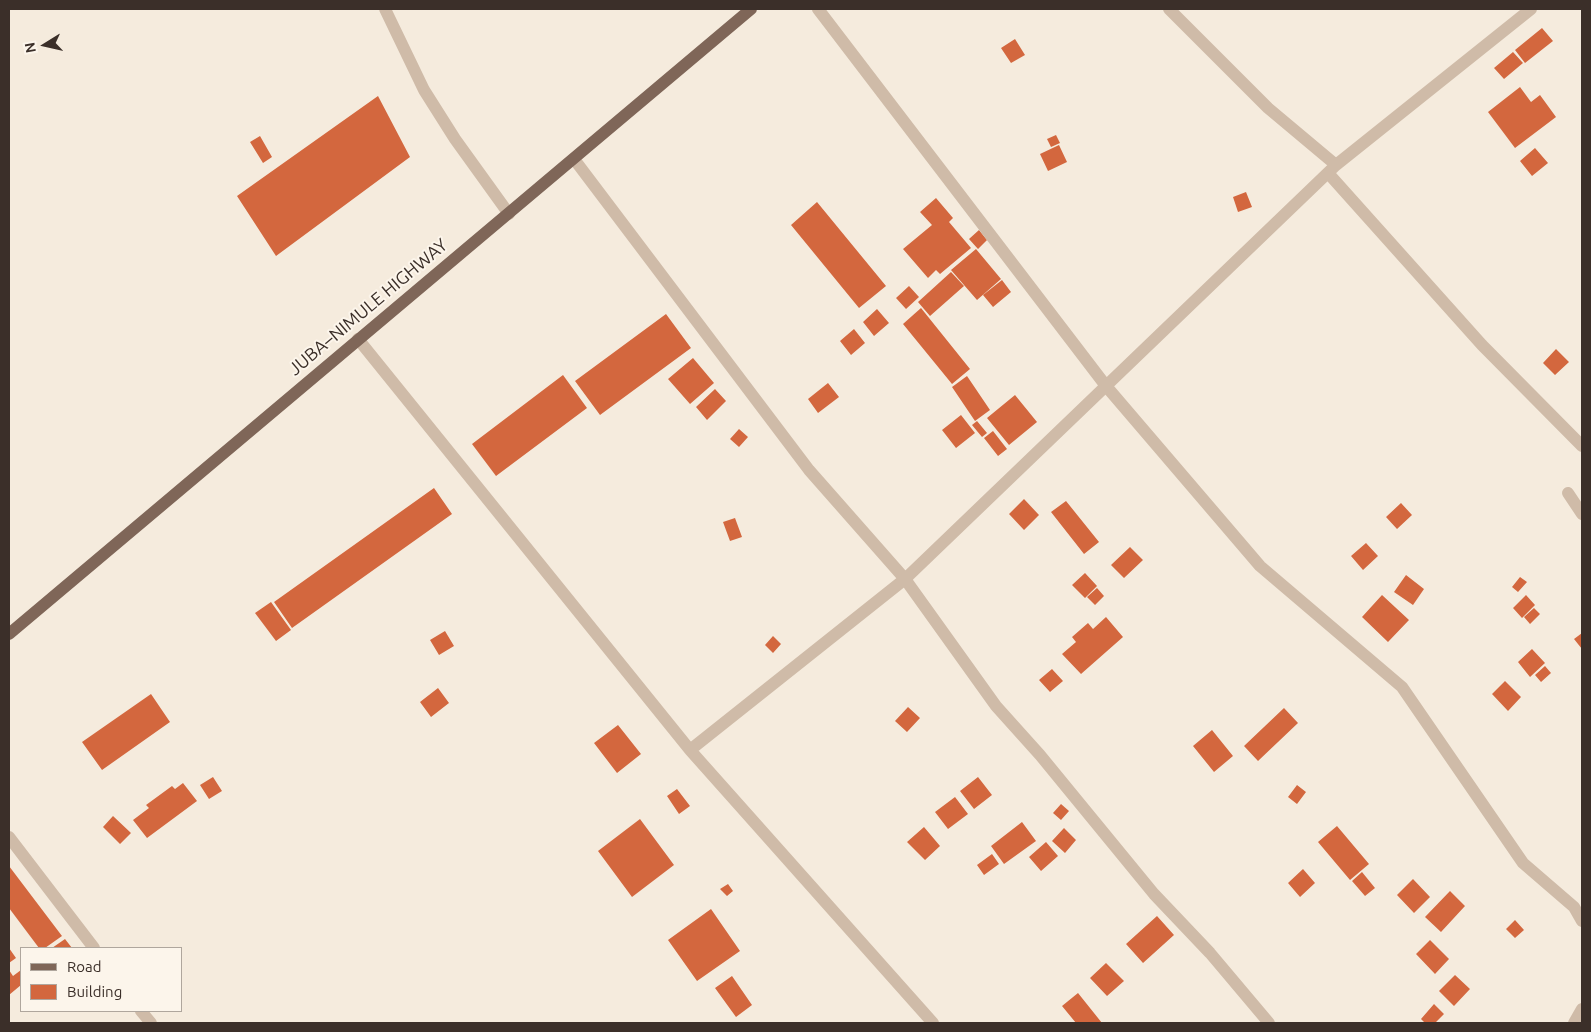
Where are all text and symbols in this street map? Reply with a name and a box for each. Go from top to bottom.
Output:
north arrow [20,20,70,70]
text: N [21,41,39,54]
street label: JUBA–NIMULE HIGHWAY [284,234,452,380]
legend [20,947,182,1012]
text: Road [67,958,102,975]
text: Building [67,983,122,1000]

